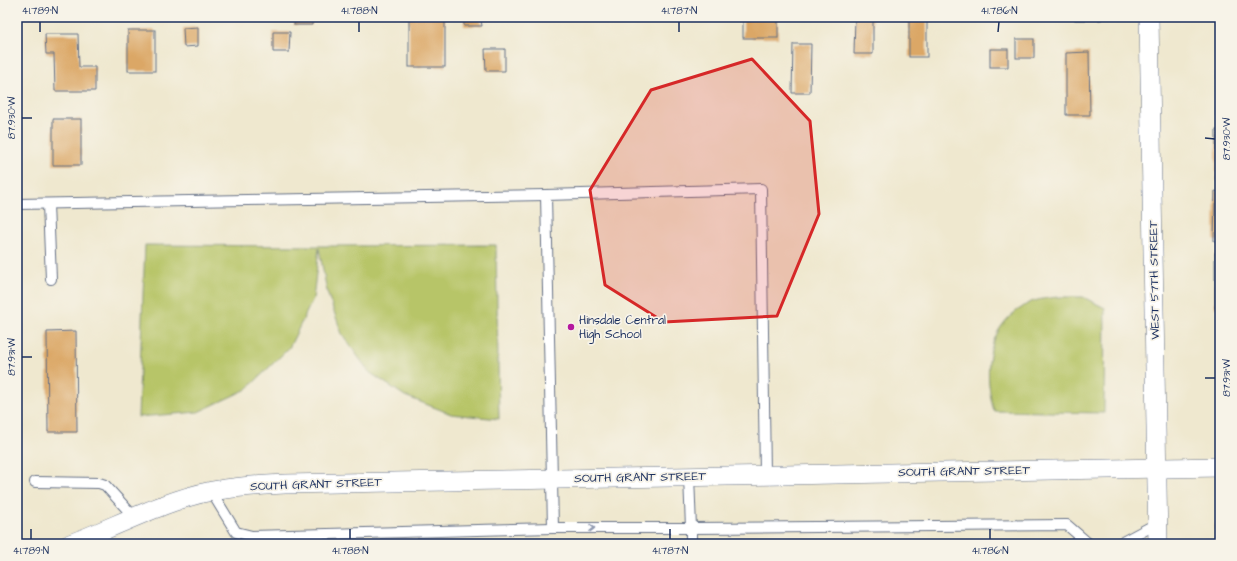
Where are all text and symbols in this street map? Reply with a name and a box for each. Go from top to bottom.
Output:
text: 41.789°N [22,4,58,18]
text: 41.788°N [340,4,378,18]
text: 41.787°N [661,4,697,18]
text: 41.786°N [981,4,1017,18]
text: 87.930°W [5,96,19,139]
text: 87.930°W [1220,117,1234,160]
street label: WEST 57TH STREET [1145,220,1164,340]
place label: Hinsdale Central High School [579,312,666,344]
marker: Hinsdale Central High School [566,322,576,332]
text: 87.931°W [5,338,19,376]
text: 87.931°W [1220,359,1234,397]
street label: SOUTH GRANT STREET [898,462,1031,481]
street label: SOUTH GRANT STREET [574,468,707,487]
street label: SOUTH GRANT STREET [250,474,383,495]
one-way arrow [589,524,595,532]
text: 41.789°N [13,544,49,558]
text: 41.788°N [331,544,369,558]
text: 41.787°N [652,544,688,558]
text: 41.786°N [972,544,1008,558]

